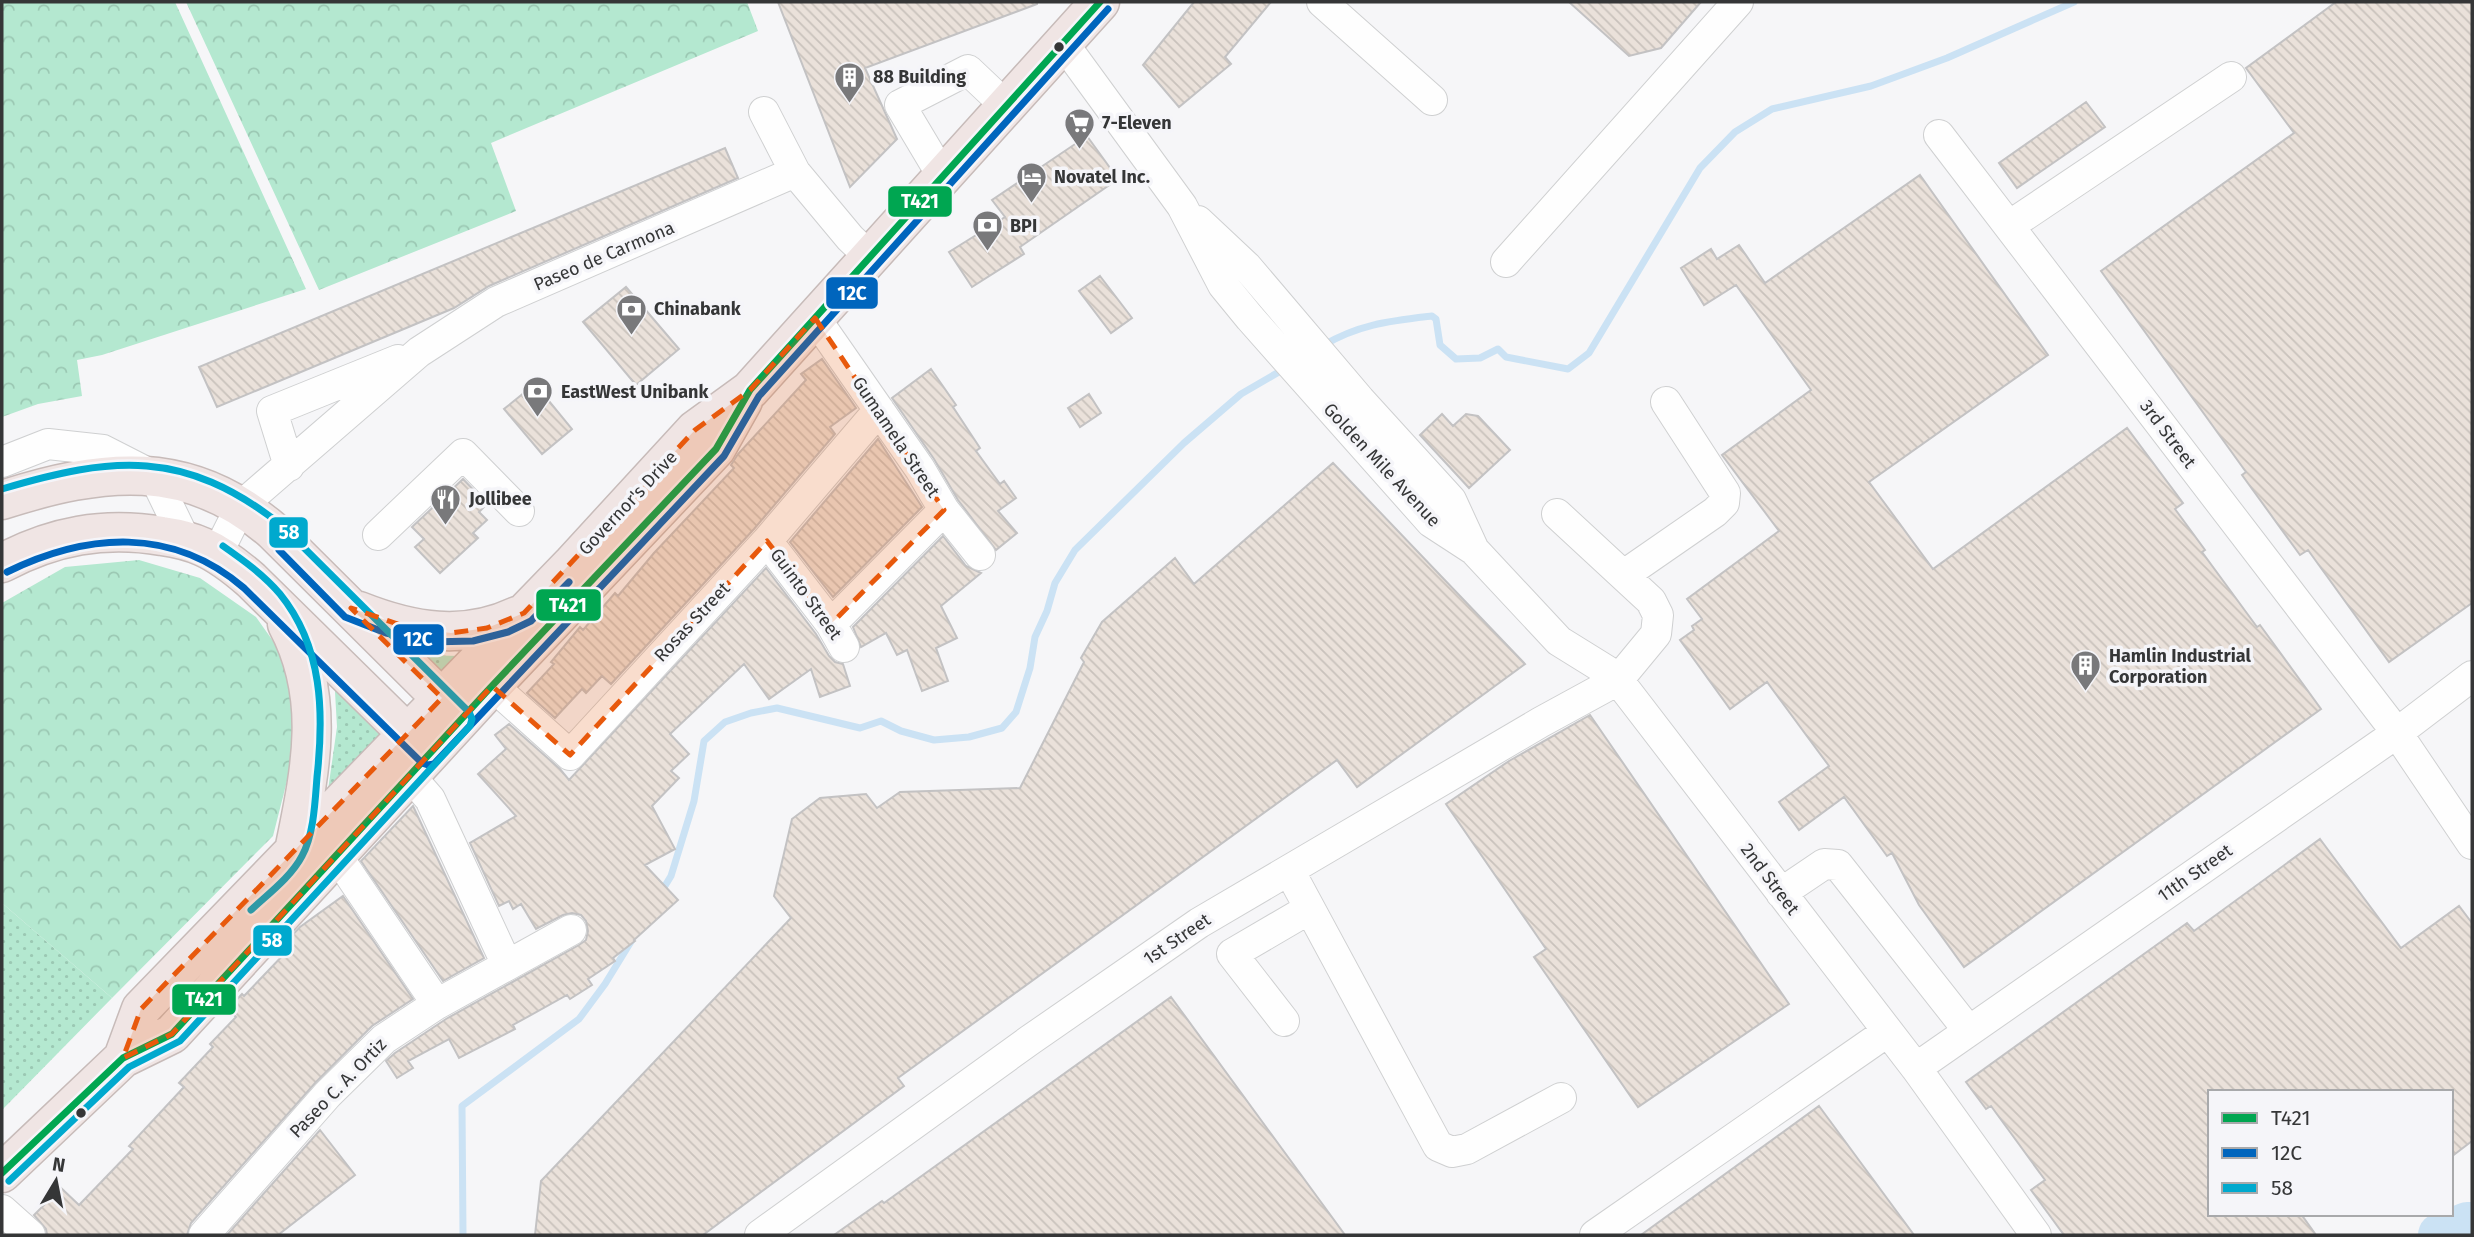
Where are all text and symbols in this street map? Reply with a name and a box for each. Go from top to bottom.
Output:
unlabelled marker [1052,40,1066,54]
building icon: 88 Building [833,60,867,104]
place label: 88 Building [873,66,966,88]
supermarket icon: 7-Eleven [1062,106,1096,150]
place label: 7-Eleven [1102,112,1172,134]
hotel icon: Novatel Inc. [1014,160,1048,204]
place label: Novatel Inc. [1054,166,1150,188]
line badge: T421 [887,185,953,218]
text: T421 [901,190,939,213]
bank icon: BPI [970,209,1004,253]
place label: BPI [1010,215,1037,237]
street label: Paseo de Carmona [530,216,678,296]
line badge: 12C [825,276,879,310]
text: 12C [837,282,867,305]
bank icon: Chinabank [614,292,648,336]
place label: Chinabank [654,298,742,320]
street label: Gumamela Street [847,372,945,502]
bank icon: EastWest Unibank [521,375,555,419]
place label: EastWest Unibank [561,381,710,403]
street label: 3rd Street [2135,396,2201,473]
street label: Golden Mile Avenue [1319,398,1445,532]
street label: Governor's Drive [574,446,682,560]
restaurant icon: Jollibee [429,482,463,526]
place label: Jollibee [468,488,532,510]
line badge: 58 [268,516,309,549]
text: 58 [278,521,300,544]
street label: Guinto Street [765,544,847,644]
street label: Rosas Street [650,577,735,666]
line badge: T421 [535,588,602,622]
text: T421 [549,594,587,617]
line badge: 12C [392,623,445,656]
text: 12C [403,628,433,651]
place label: Hamlin Industrial Corporation [2109,645,2252,688]
building icon: Hamlin Industrial Corporation [2069,649,2103,693]
street label: 2nd Street [1736,839,1804,919]
street label: 11th Street [2153,839,2237,907]
street label: 1st Street [1139,908,1215,969]
line badge: 58 [252,924,293,957]
text: 58 [261,929,283,952]
line badge: T421 [171,983,237,1016]
text: T421 [185,988,223,1011]
street label: Paseo C. A. Ortiz [285,1033,391,1142]
legend [2208,1090,2453,1216]
text: T421 [2271,1105,2311,1131]
unlabelled marker [74,1106,88,1120]
text: 12C [2271,1140,2302,1166]
north arrow [21,1146,91,1216]
text: N [51,1152,67,1177]
text: 58 [2271,1175,2293,1201]

